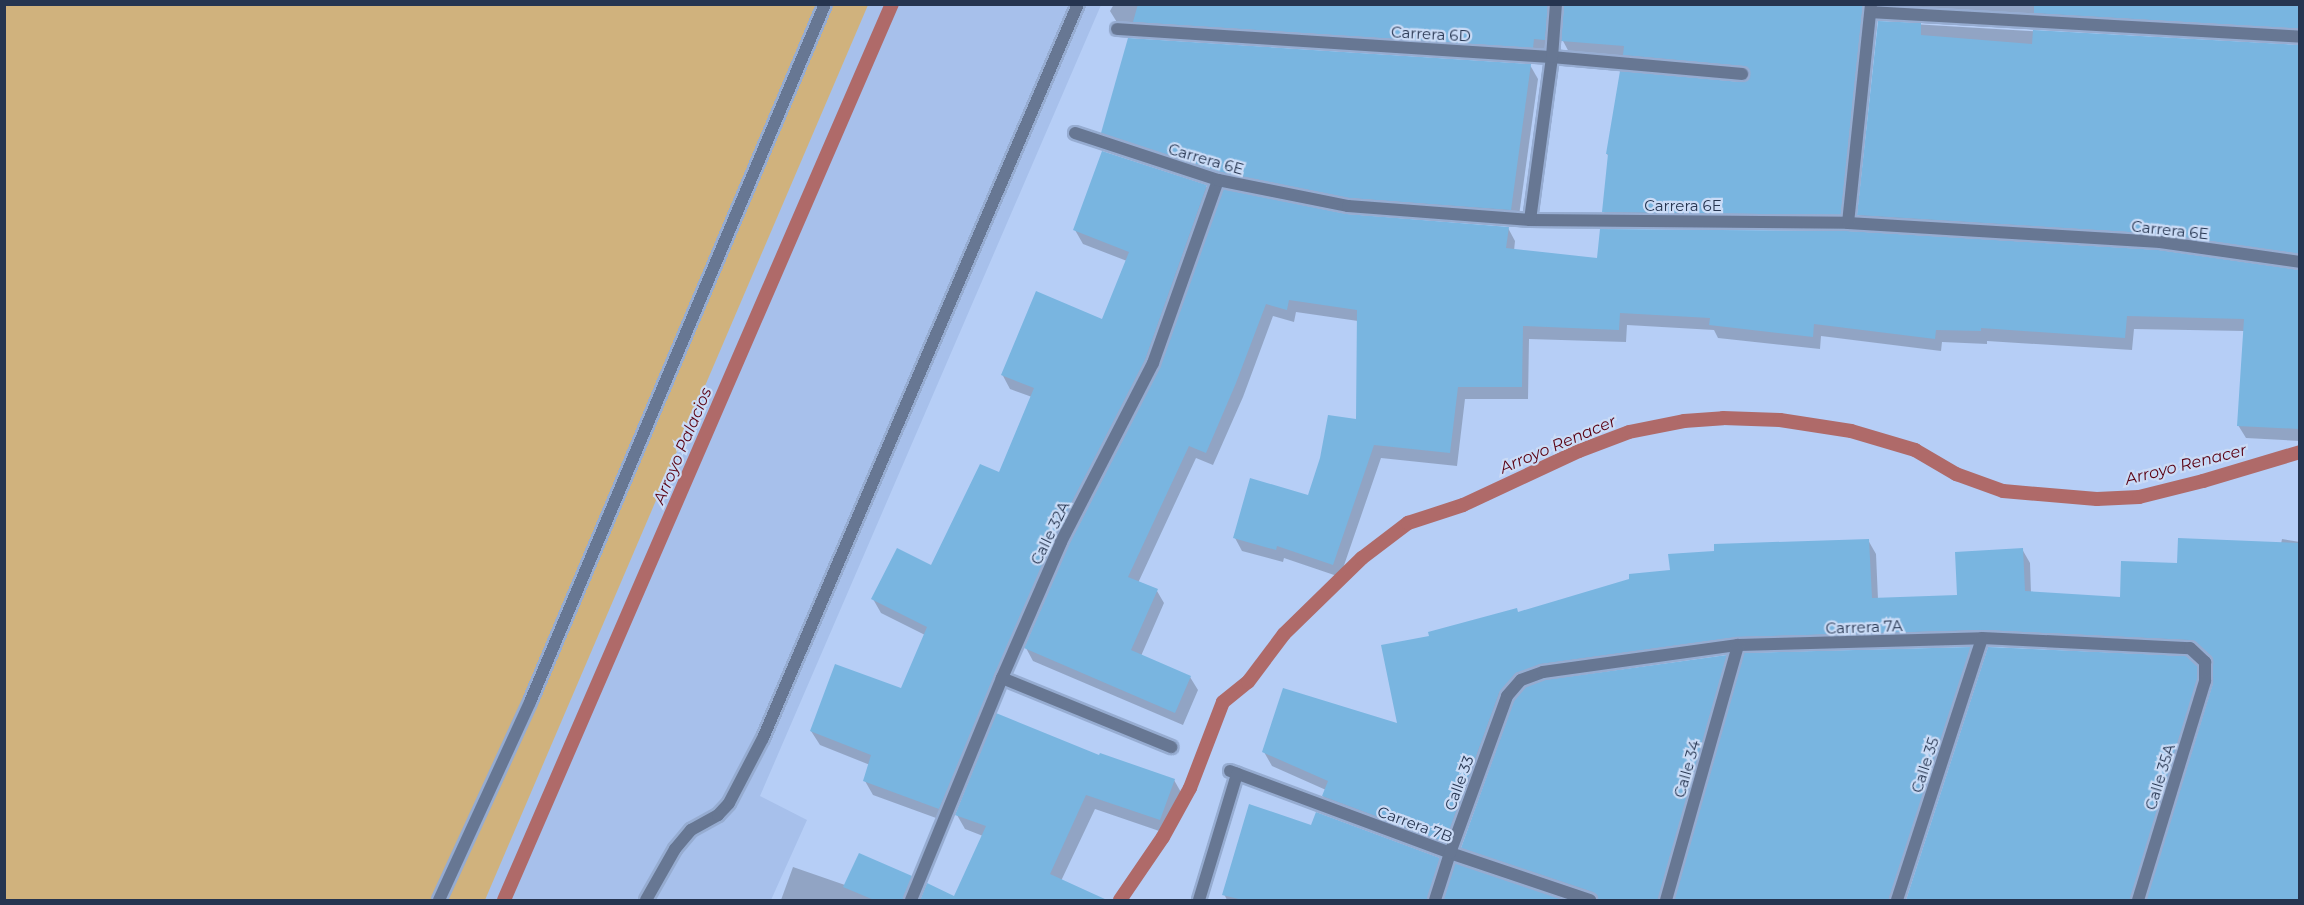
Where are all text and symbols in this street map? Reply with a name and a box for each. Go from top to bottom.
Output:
street label: Carrera 6D [1391,23,1471,45]
street label: Carrera 6E [1166,140,1246,178]
street label: Carrera 6E [1644,197,1722,215]
street label: Carrera 6E [2131,217,2209,243]
water label: Arroyo Palacios [650,385,716,507]
water label: Arroyo Renacer [1497,412,1619,478]
water label: Arroyo Renacer [2123,441,2249,489]
street label: Calle 32A [1027,498,1073,568]
street label: Carrera 7A [1825,617,1903,637]
street label: Calle 35 [1908,735,1942,795]
street label: Calle 34 [1670,738,1704,800]
street label: Calle 35A [2141,742,2179,812]
street label: Calle 33 [1441,753,1477,813]
street label: Carrera 7B [1375,802,1455,846]

